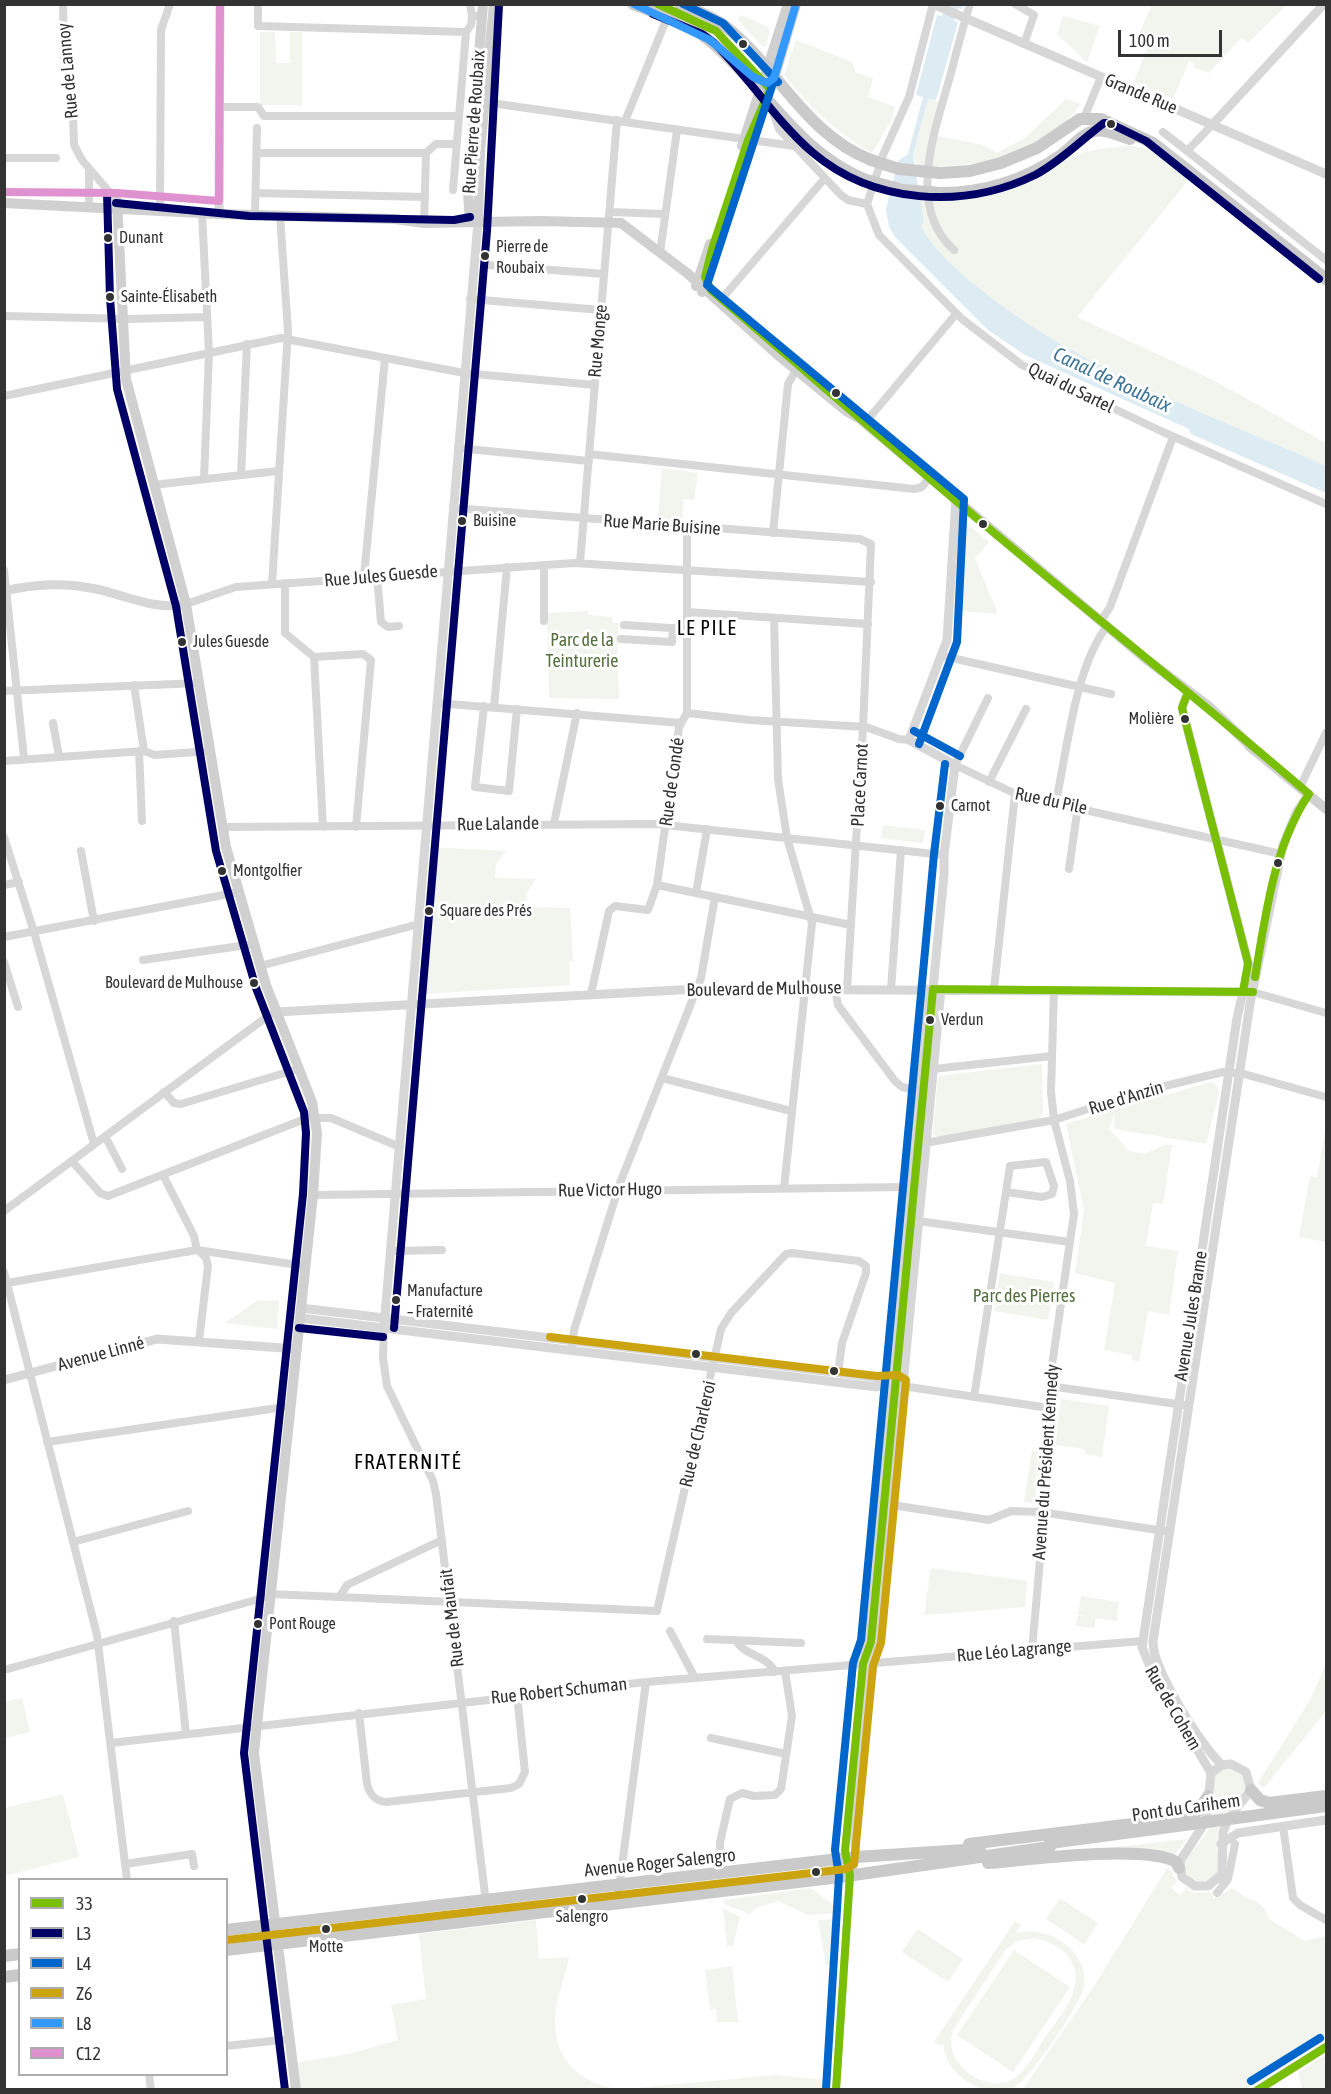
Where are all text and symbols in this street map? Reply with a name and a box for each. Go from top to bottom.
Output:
scale bar [1121,18,1224,56]
street label: Rue de Lannoy [53,22,83,120]
text: 100 m [1129,30,1170,51]
unlabelled marker [737,38,749,50]
street label: Rue Pierre de Roubaix [458,49,490,195]
street label: Grande Rue [1102,69,1180,119]
unlabelled marker [1105,118,1117,130]
place label: Dunant [119,228,163,248]
marker: Dunant [102,232,114,244]
place label: Pierre de Roubaix [496,237,548,275]
marker: Pierre de Roubaix [479,250,491,262]
place label: Sainte-Élisabeth [121,287,217,307]
marker: Sainte-Élisabeth [104,291,116,303]
street label: Rue Monge [584,304,612,378]
water label: Canal de Roubaix [1049,342,1175,418]
street label: Quai du Sartel [1025,358,1117,418]
unlabelled marker [830,387,842,399]
street label: Rue Marie Buisine [603,510,721,540]
place label: Buisine [473,511,516,531]
marker: Buisine [456,515,468,527]
unlabelled marker [977,518,989,530]
street label: Rue Jules Guesde [323,560,439,592]
district label: LE PILE [677,617,737,641]
park label: Parc de la Teinturerie [546,629,618,672]
place label: Jules Guesde [193,632,269,652]
marker: Jules Guesde [176,636,188,648]
place label: Molière [1129,709,1174,729]
marker: Molière [1179,713,1191,725]
street label: Rue de Condé [655,736,689,828]
street label: Place Carnot [847,743,873,827]
street label: Rue du Pile [1013,783,1089,819]
place label: Carnot [951,796,990,816]
marker: Carnot [934,800,946,812]
street label: Rue Lalande [457,812,539,836]
unlabelled marker [1272,857,1284,869]
place label: Montgolfier [233,861,302,881]
marker: Montgolfier [216,865,228,877]
place label: Square des Prés [440,901,532,921]
marker: Square des Prés [423,905,435,917]
place label: Boulevard de Mulhouse [105,973,243,993]
marker: Boulevard de Mulhouse [248,977,260,989]
street label: Boulevard de Mulhouse [686,977,842,1001]
place label: Verdun [941,1010,983,1030]
marker: Verdun [924,1014,936,1026]
street label: Rue d'Anzin [1086,1076,1166,1120]
street label: Rue Victor Hugo [558,1178,662,1202]
street label: Avenue Jules Brame [1170,1249,1212,1383]
place label: Manufacture – Fraternité [407,1281,483,1319]
park label: Parc des Pierres [973,1285,1075,1307]
marker: Manufacture – Fraternité [390,1294,402,1306]
street label: Avenue Linné [55,1332,147,1376]
unlabelled marker [690,1348,702,1360]
street label: Avenue du Président Kennedy [1028,1363,1064,1561]
unlabelled marker [828,1365,840,1377]
street label: Rue de Charleroi [675,1379,721,1489]
district label: FRATERNITÉ [354,1449,462,1475]
street label: Rue de Maufait [435,1567,469,1669]
place label: Pont Rouge [269,1614,336,1634]
marker: Pont Rouge [252,1618,264,1630]
street label: Rue Léo Lagrange [956,1635,1072,1667]
street label: Rue de Cohem [1140,1662,1206,1754]
street label: Rue Robert Schuman [490,1673,628,1709]
street label: Pont du Carihem [1131,1790,1241,1826]
street label: Avenue Roger Salengro [583,1844,737,1882]
unlabelled marker [810,1866,822,1878]
legend [18,1878,228,2076]
text: 33 [76,1893,93,1914]
marker: Salengro [576,1893,588,1905]
place label: Salengro [556,1907,608,1927]
text: L3 [76,1923,91,1944]
marker: Motte [320,1923,332,1935]
place label: Motte [309,1937,343,1957]
text: L4 [76,1953,91,1974]
text: Z6 [76,1983,93,2004]
text: L8 [76,2013,91,2034]
text: C12 [76,2043,101,2064]

